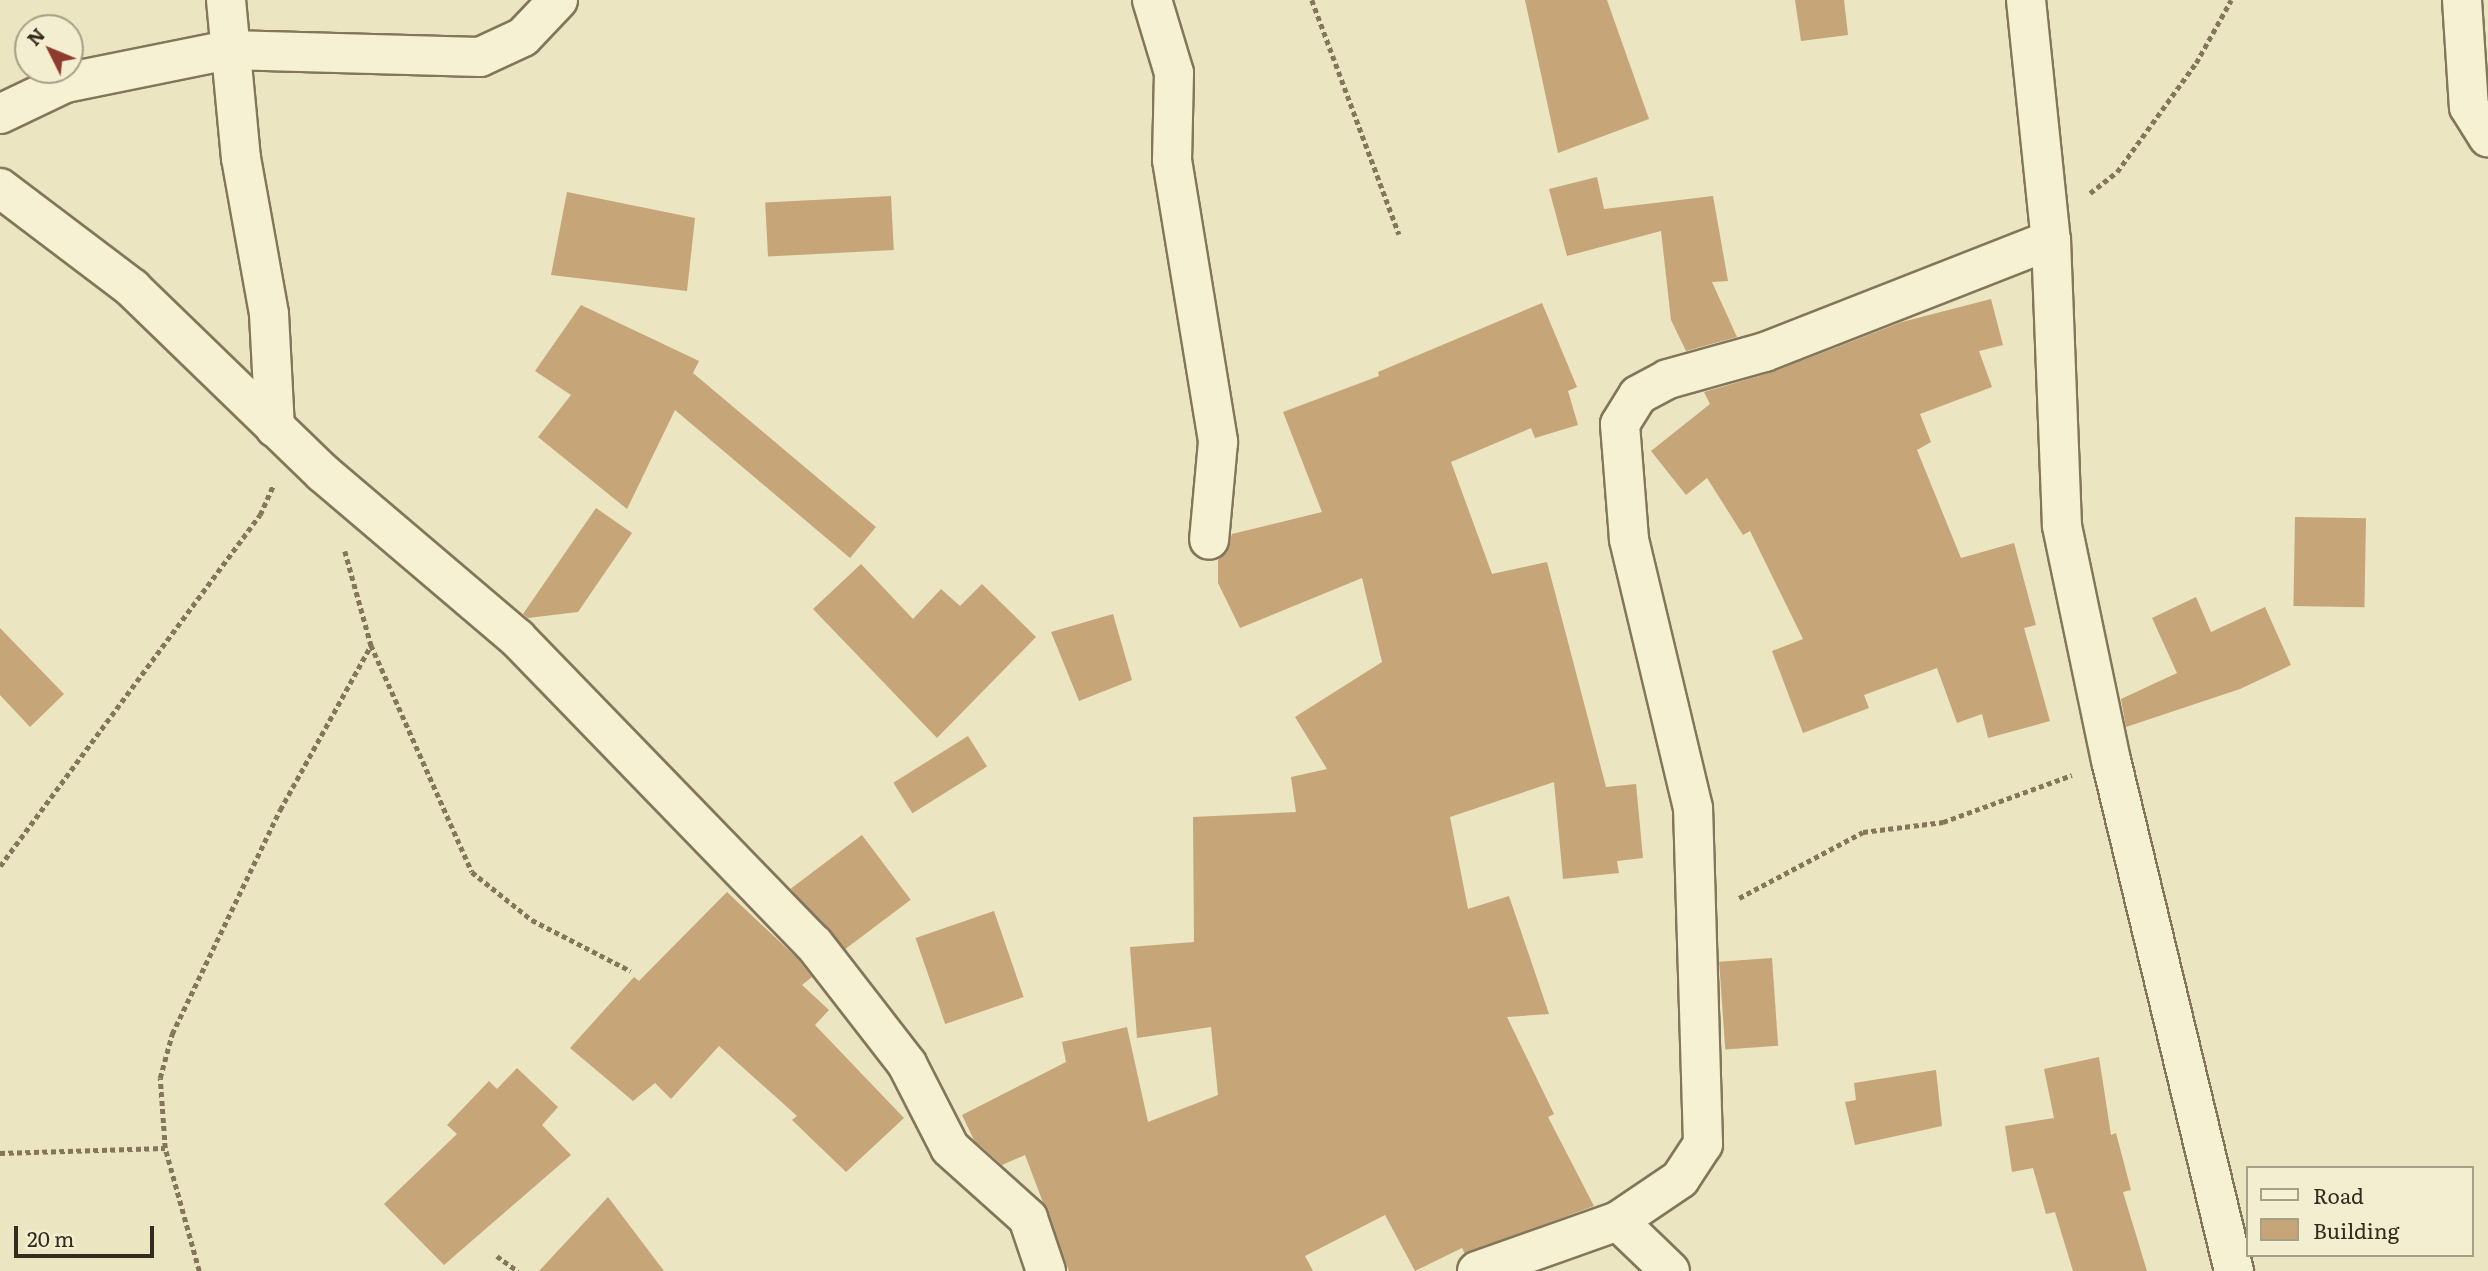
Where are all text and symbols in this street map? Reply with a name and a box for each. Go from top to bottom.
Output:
north arrow [14,14,84,84]
text: N [19,21,51,51]
legend [2246,1166,2474,1257]
text: Road [2313,1179,2364,1210]
scale bar [18,1212,158,1256]
text: Building [2313,1214,2399,1245]
text: 20 m [27,1222,74,1253]

